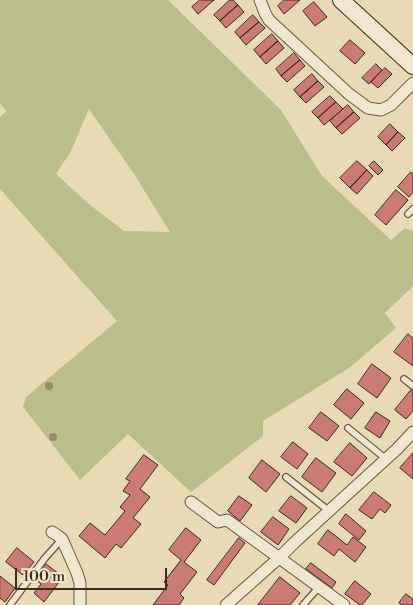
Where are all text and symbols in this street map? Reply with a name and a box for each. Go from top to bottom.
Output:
scale bar [18,558,170,590]
text: 100 m [23,567,65,586]

